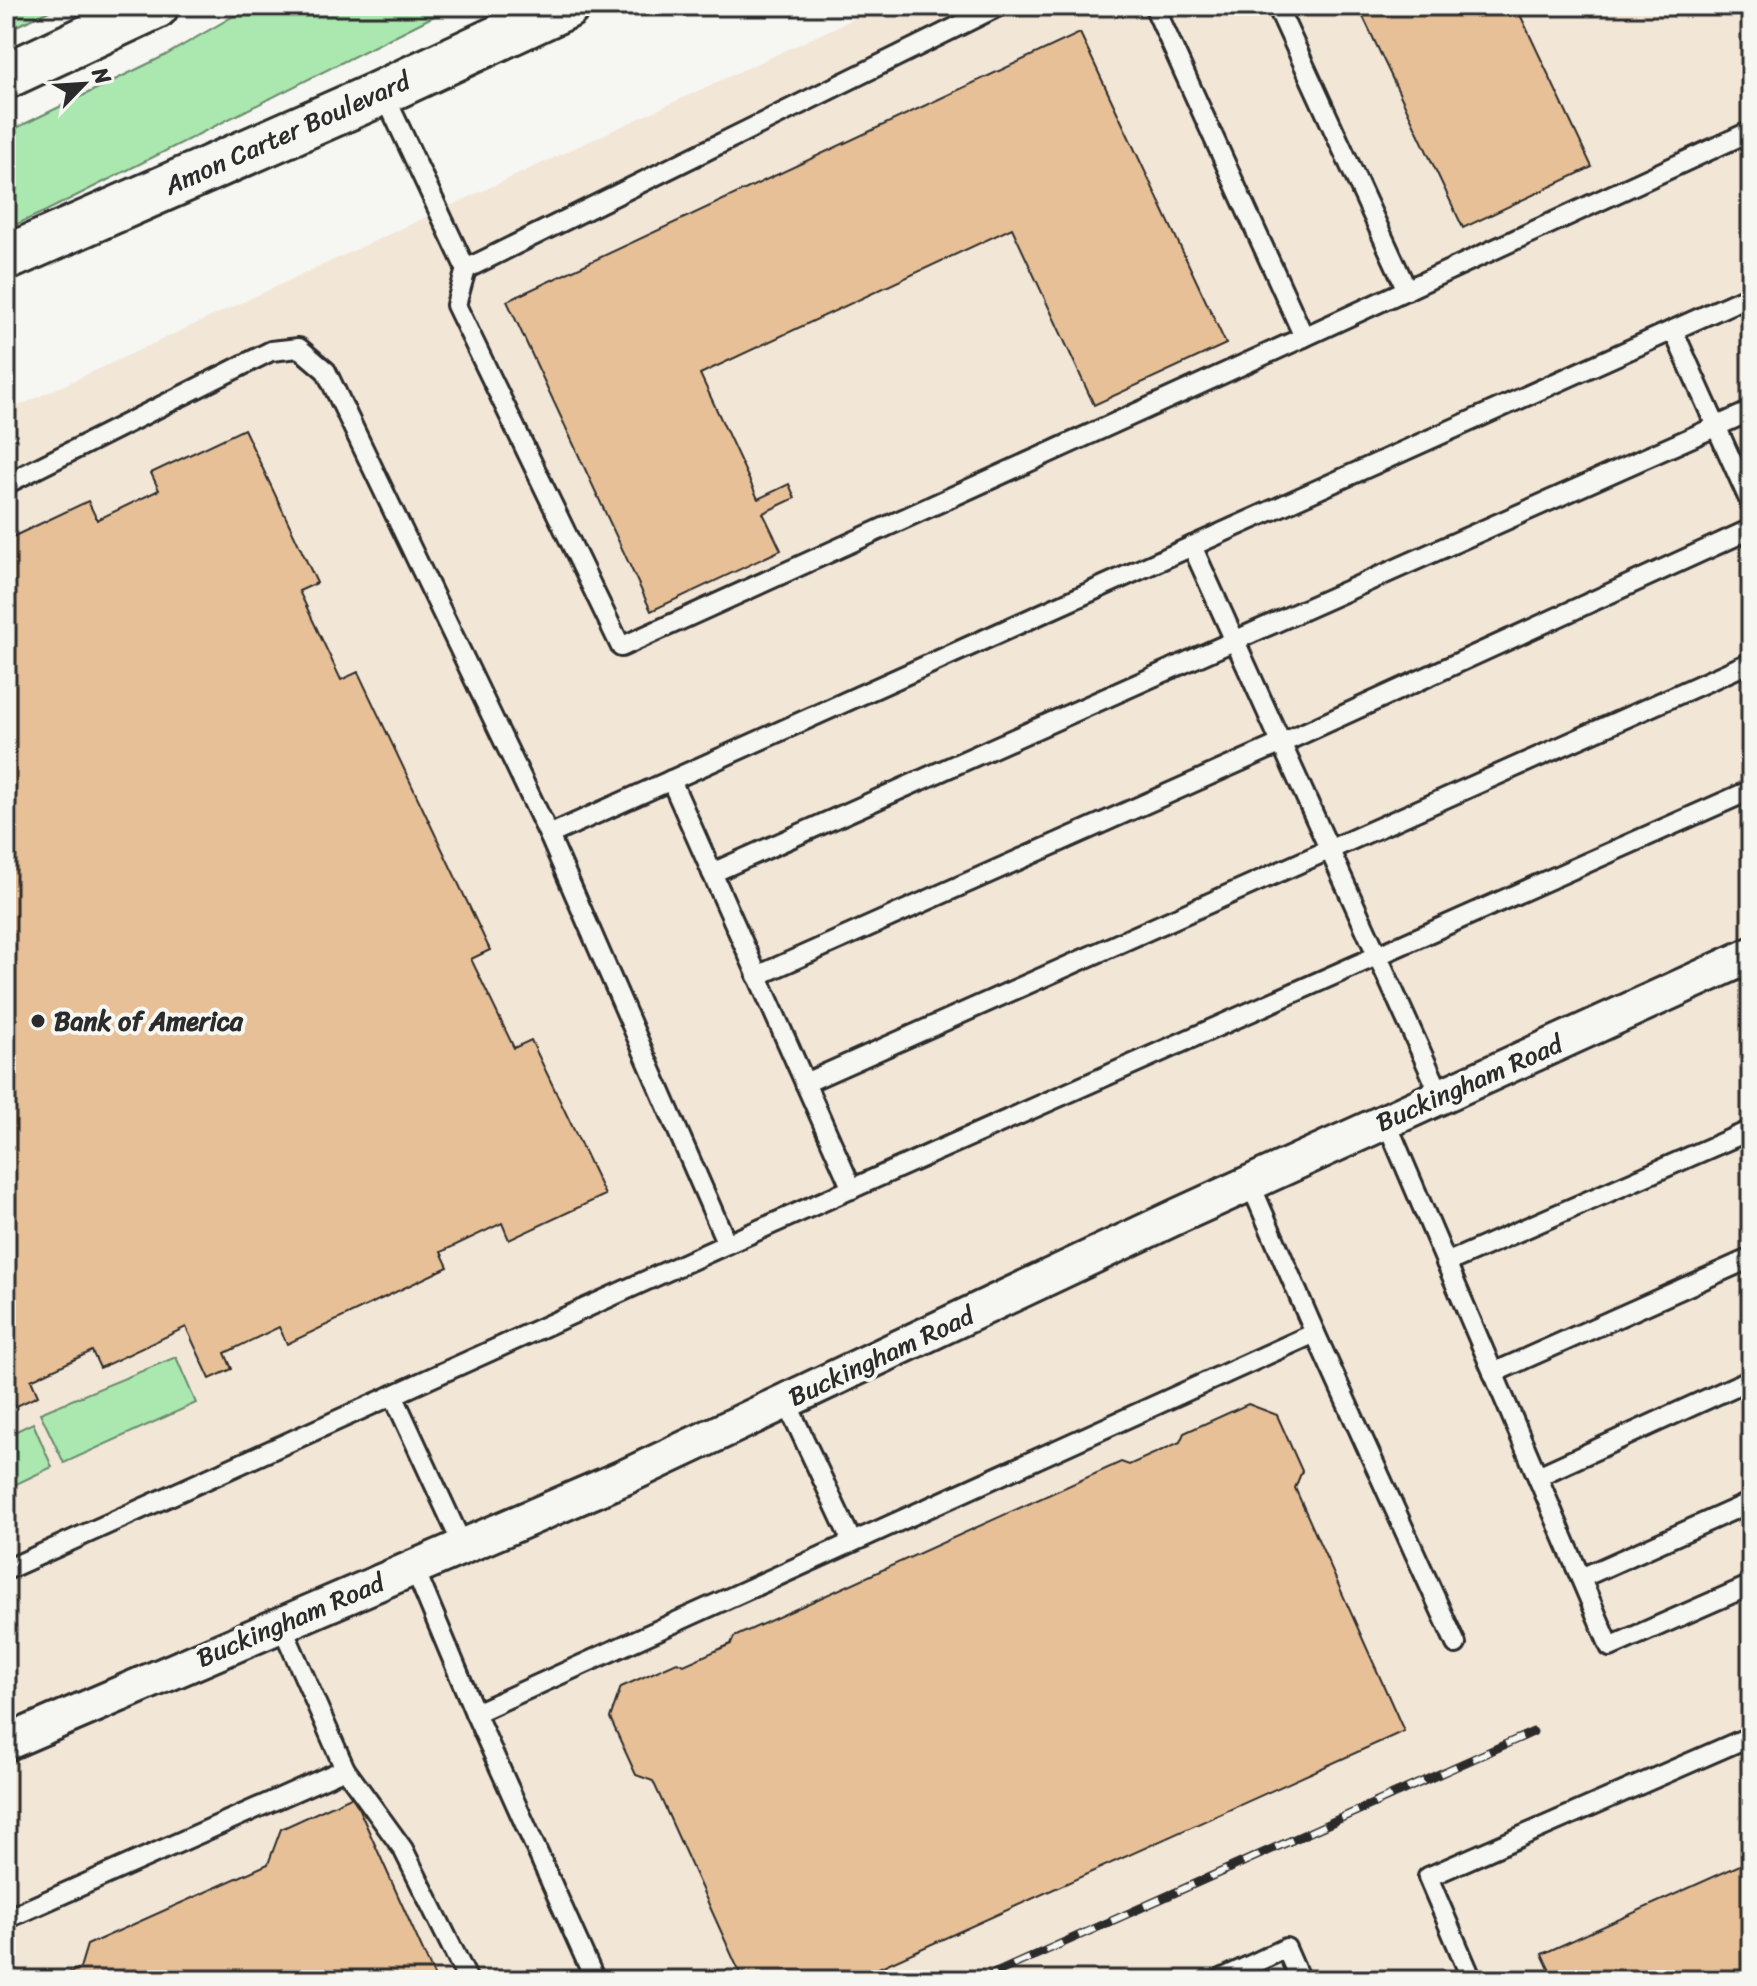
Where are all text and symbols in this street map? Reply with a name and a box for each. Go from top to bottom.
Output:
north arrow [44,44,124,124]
street label: Amon Carter Boulevard [156,57,420,208]
text: N [80,60,123,92]
place label: Bank of America [54,998,244,1044]
marker: Bank of America [29,1012,47,1030]
street label: Buckingham Road [1368,1020,1572,1145]
street label: Buckingham Road [780,1292,984,1419]
street label: Buckingham Road [189,1559,393,1680]

